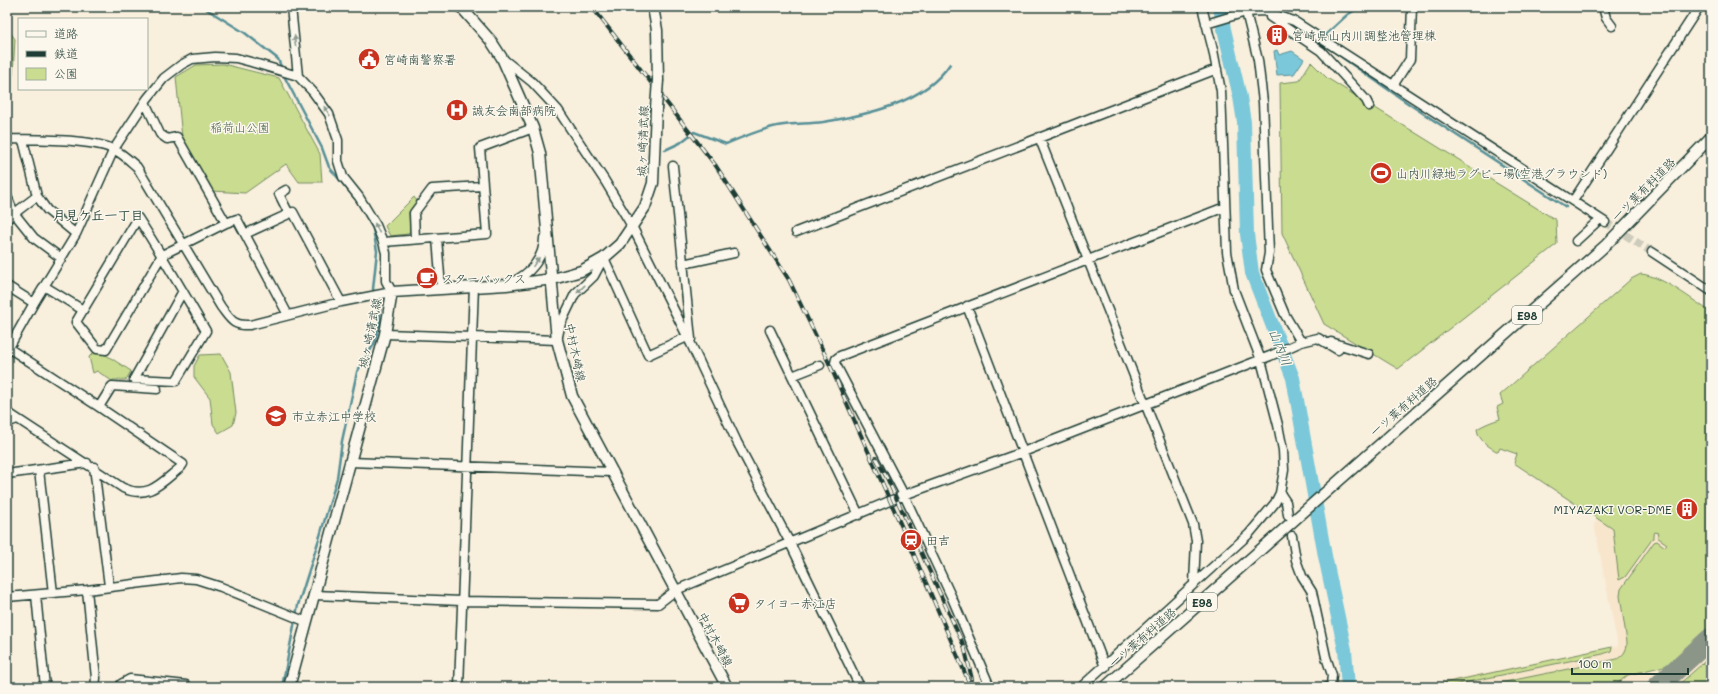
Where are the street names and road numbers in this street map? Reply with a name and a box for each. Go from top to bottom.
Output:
street label: 城ヶ崎清武線 [633,105,651,177]
street label: 一ツ葉有料道路 [1608,154,1678,224]
street label: 城ヶ崎清武線 [354,296,384,370]
road number: E98 [1512,306,1542,324]
street label: 中村木崎線 [562,321,590,383]
street label: 一ツ葉有料道路 [1366,372,1440,440]
road number: E98 [1187,593,1217,611]
street label: 一ツ葉有料道路 [1105,603,1179,671]
street label: 中村木崎線 [695,609,737,669]

